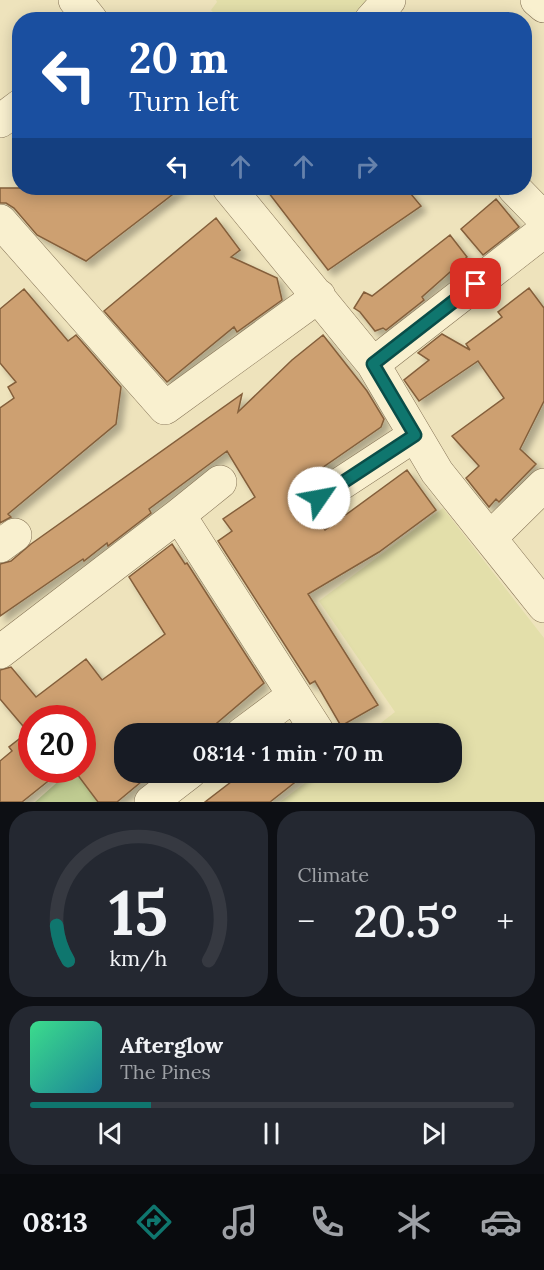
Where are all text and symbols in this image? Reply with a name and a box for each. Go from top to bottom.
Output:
text: 20 m [129,31,228,85]
icon: left [30,36,108,114]
text: Turn left [129,84,239,118]
icon: left [161,150,194,183]
icon: ahead [224,150,257,183]
icon: ahead [287,150,320,183]
icon: right [350,150,383,183]
pin [450,258,501,309]
icon: arrive [459,267,492,300]
position arrow [287,466,351,530]
speed limit sign: 20 [18,705,96,783]
text: 08:14 · 1 min · 70 m [192,739,384,767]
text: Climate [298,862,369,887]
text: 15 [109,872,168,952]
text: 20.5° [354,892,458,949]
text: − [298,900,315,942]
text: + [497,900,514,942]
text: km/h [109,944,167,972]
text: Afterglow [120,1031,223,1059]
text: The Pines [120,1059,211,1084]
icon: previous [94,1117,127,1150]
icon: pause [255,1117,288,1150]
icon: next [417,1117,450,1150]
icon: directions [133,1201,175,1243]
icon: music [219,1201,261,1243]
icon: phone [306,1201,348,1243]
icon: climate [393,1201,435,1243]
icon: car [480,1201,522,1243]
text: 08:13 [22,1205,88,1239]

